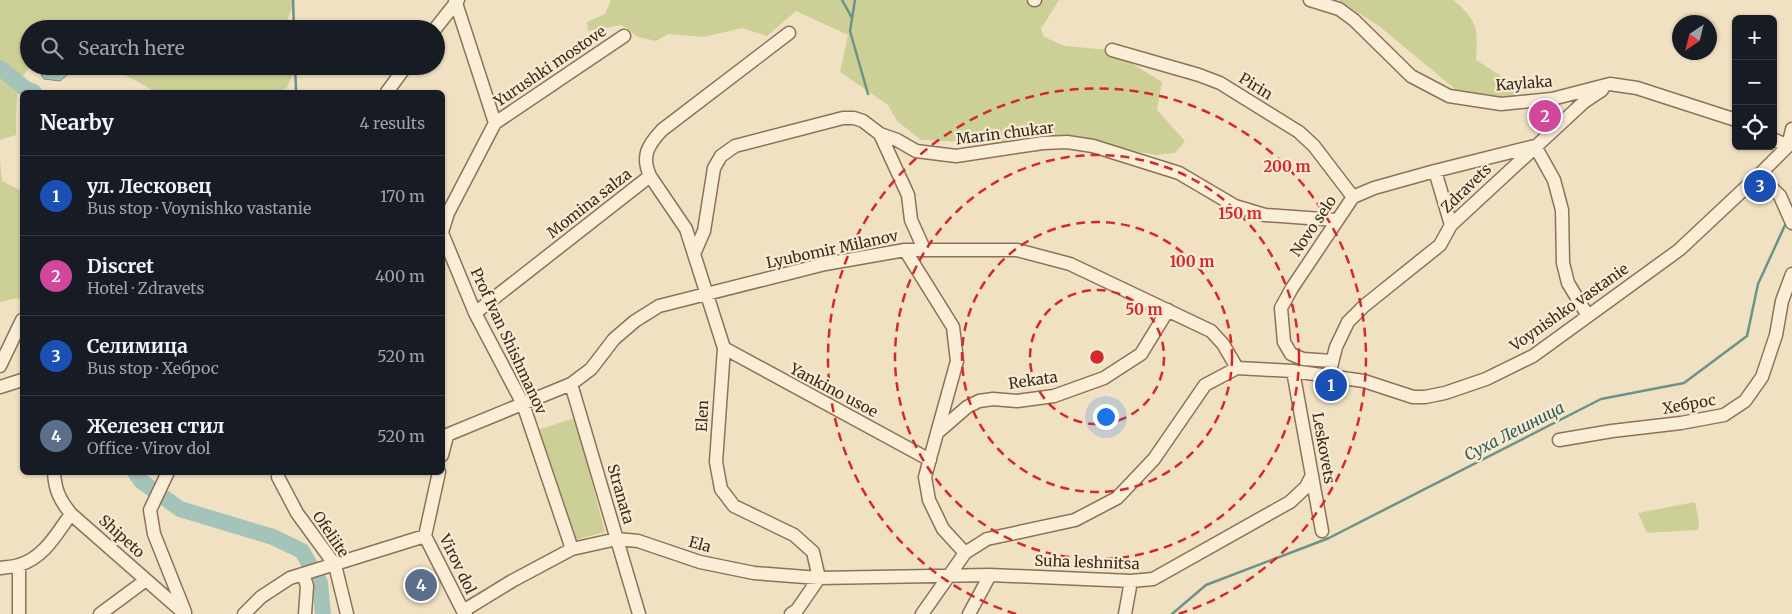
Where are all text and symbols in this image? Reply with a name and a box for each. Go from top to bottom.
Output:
north arrow [1672,15,1717,60]
map controls [1732,15,1777,150]
button: + [1732,15,1777,60]
search box [20,20,445,75]
street label: Yurushki mostove [490,21,610,111]
icon: search [38,34,66,62]
text: Search here [78,36,185,60]
button: − [1732,60,1777,105]
street label: Pirin [1236,68,1276,104]
street label: Kaylaka [1495,72,1553,94]
pin: 2 [1529,97,1561,135]
button: locate [1732,105,1777,150]
text: Nearby [40,109,114,136]
text: 4 results [359,113,425,133]
street label: Marin chukar [955,118,1055,148]
text: 200 m [1263,157,1311,176]
street label: Zdravets [1437,159,1495,217]
street label: Momina salza [543,164,635,242]
pin: 3 [1744,167,1776,205]
text: ул. Лесковец [87,174,212,198]
text: 1 [52,186,60,206]
text: 170 m [380,186,425,206]
street label: Novo selo [1286,192,1340,260]
text: Bus stop · Voynishko vastanie [87,198,311,218]
text: 150 m [1218,204,1262,223]
street label: Lyubomir Milanov [764,226,900,272]
text: 100 m [1170,252,1214,271]
text: Discret [87,254,154,278]
street label: Voynishko vastanie [1505,259,1632,356]
street label: Prof Ivan Shishmanov [467,265,552,418]
text: 2 [51,266,61,286]
text: 400 m [375,266,425,286]
text: Hotel · Zdravets [87,278,204,298]
text: 50 m [1125,300,1163,319]
text: Селимица [87,334,188,358]
text: 3 [51,346,61,366]
text: 520 m [377,346,425,366]
centre of rings [1088,348,1106,366]
text: Bus stop · Хеброс [87,358,219,378]
street label: Yankino usoe [786,358,881,421]
pin: 1 [1315,366,1347,404]
street label: Rekata [1007,367,1059,393]
street label: Хеброс [1661,390,1717,418]
water label: Суха Лешница [1461,397,1567,465]
street label: Elen [692,399,712,433]
your location [1093,404,1119,430]
street label: Leskovets [1308,411,1340,485]
text: Железен стил [87,414,224,438]
text: 4 [51,426,61,446]
text: 520 m [377,426,425,446]
text: Office · Virov dol [87,438,210,458]
street label: Stranata [603,462,639,526]
street label: Ofeliite [309,507,353,561]
street label: Shipeto [95,511,149,562]
street label: Virov dol [435,530,481,597]
street label: Ela [687,532,713,556]
street label: Suha leshnitsa [1034,551,1140,573]
pin: 4 [405,566,437,604]

